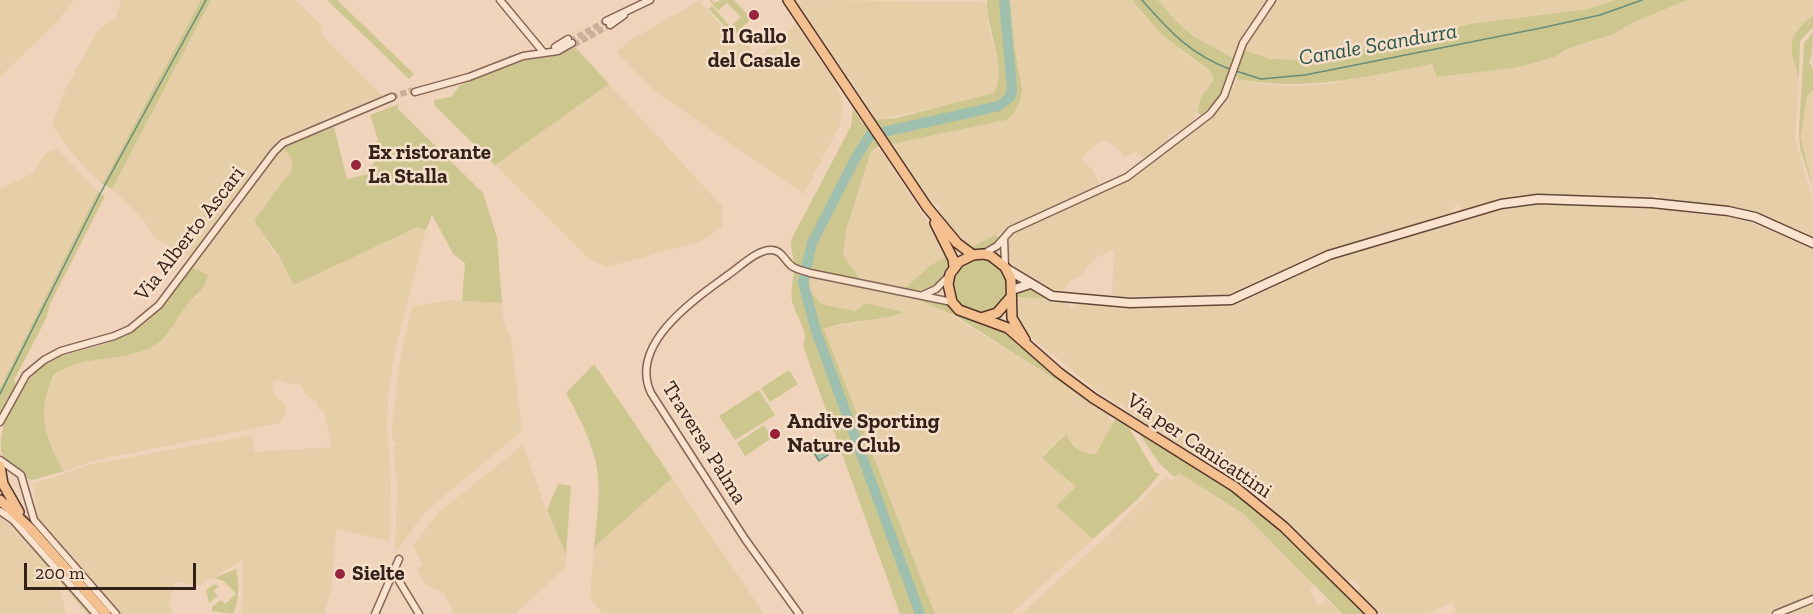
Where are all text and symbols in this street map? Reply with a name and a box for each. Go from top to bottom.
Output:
marker: Il Gallo del Casale [747,8,761,22]
water label: Canale Scandurra [1297,18,1459,72]
place label: Il Gallo del Casale [708,24,800,74]
place label: Ex ristorante La Stalla [368,140,491,190]
marker: Ex ristorante La Stalla [349,158,363,172]
street label: Via Alberto Ascari [130,162,250,306]
street label: Traversa Palma [656,377,752,509]
street label: Via per Canicattini [1122,388,1276,504]
place label: Andive Sporting Nature Club [787,409,940,459]
marker: Andive Sporting Nature Club [768,427,782,441]
scale bar [27,551,200,589]
place label: Sielte [352,561,405,587]
text: 200 m [35,562,85,584]
marker: Sielte [333,567,347,581]

